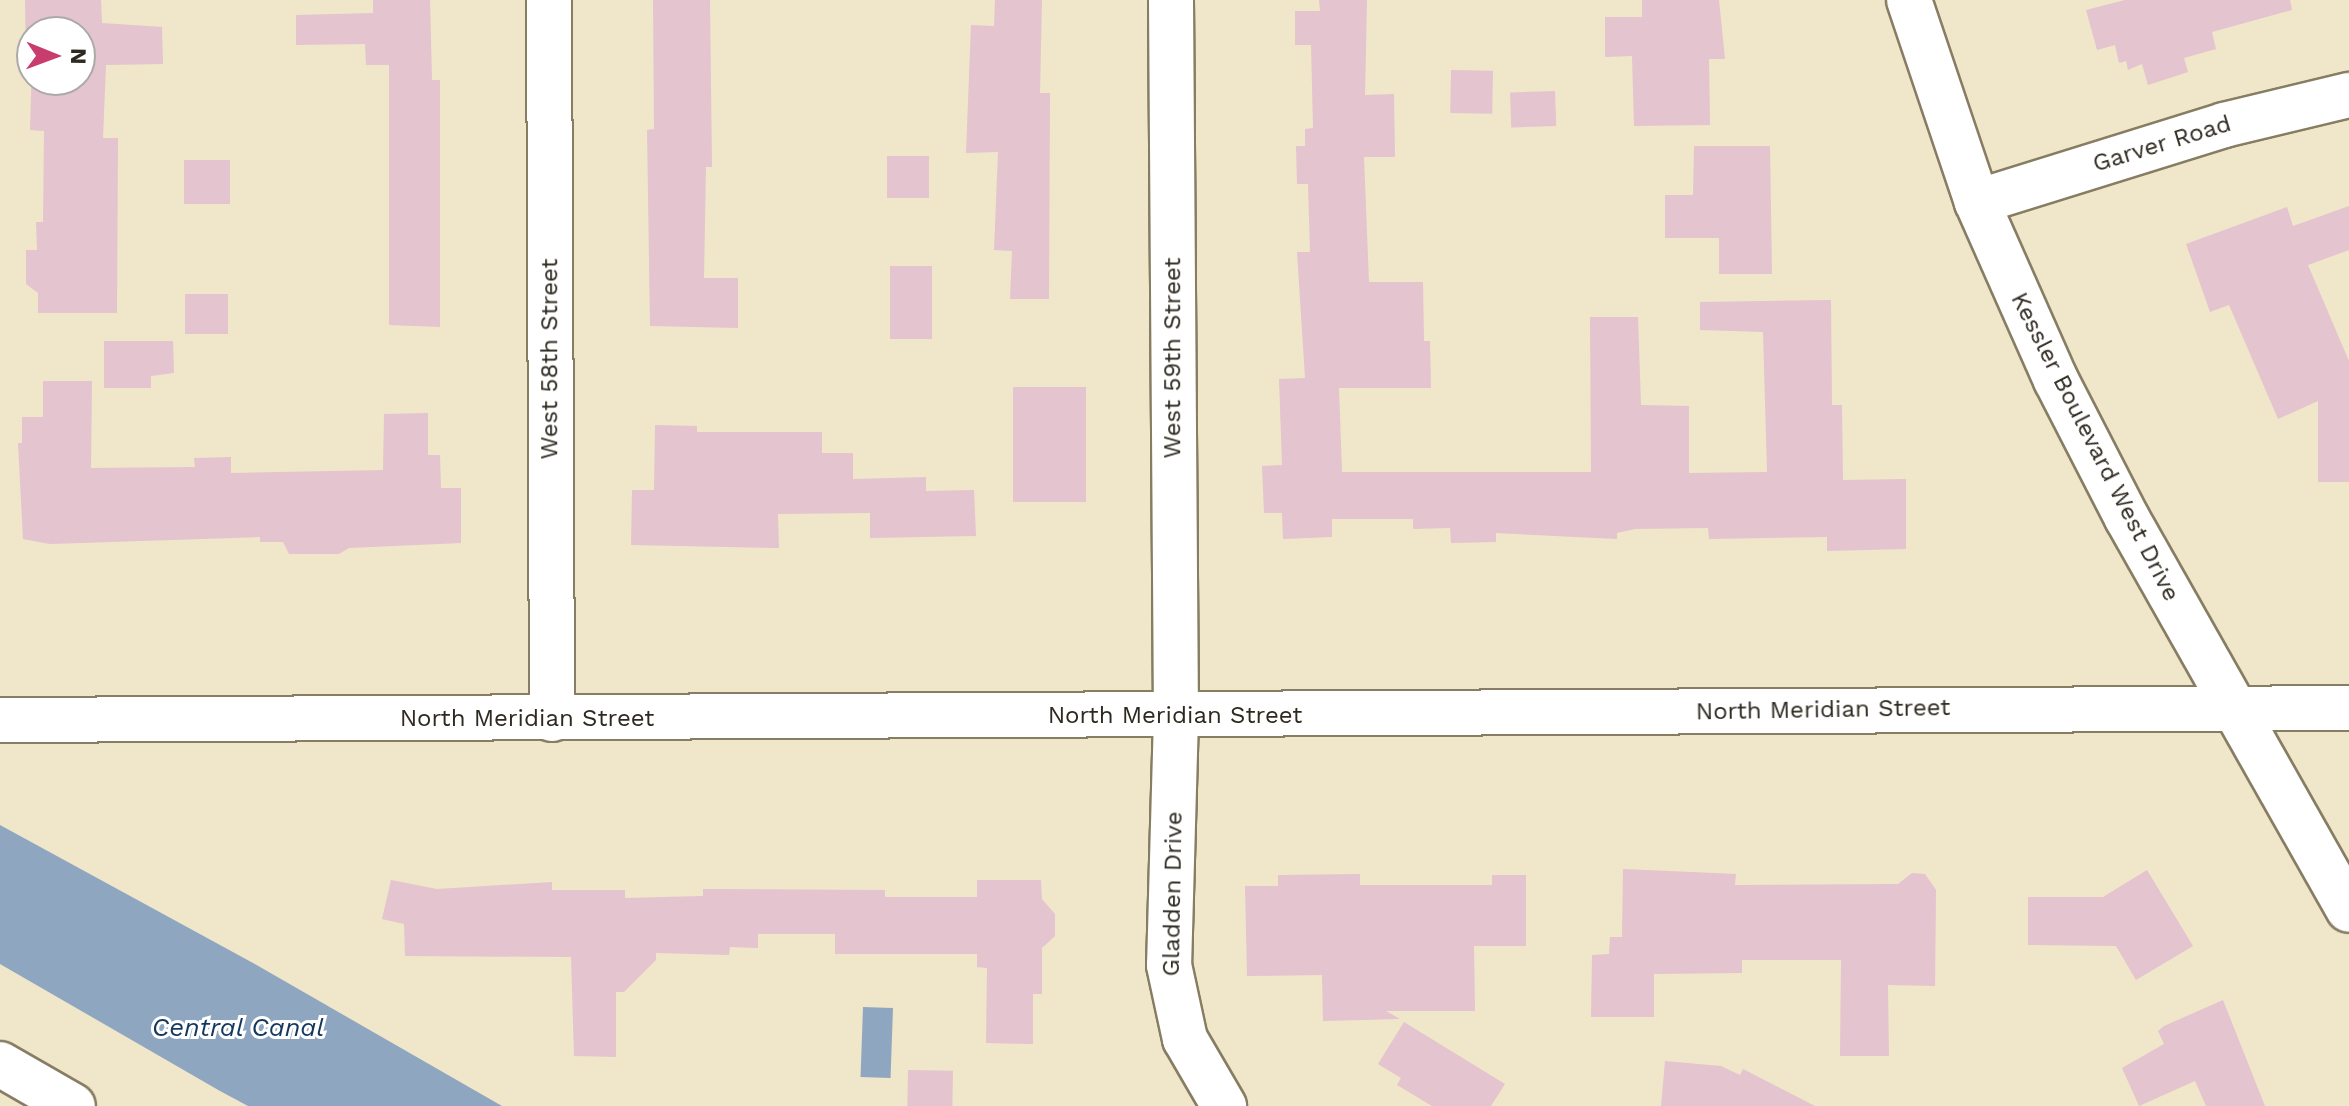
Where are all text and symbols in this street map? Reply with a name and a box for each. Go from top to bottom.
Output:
north arrow [16,16,96,96]
text: N [66,48,91,65]
street label: Garver Road [2089,109,2235,179]
street label: West 59th Street [1159,257,1187,459]
street label: West 58th Street [536,258,564,460]
street label: Kessler Boulevard West Drive [2004,287,2186,607]
street label: North Meridian Street [1695,693,1951,727]
street label: North Meridian Street [1048,702,1302,730]
street label: North Meridian Street [400,705,654,733]
street label: Gladden Drive [1157,811,1189,977]
water label: Central Canal [151,1012,325,1044]

